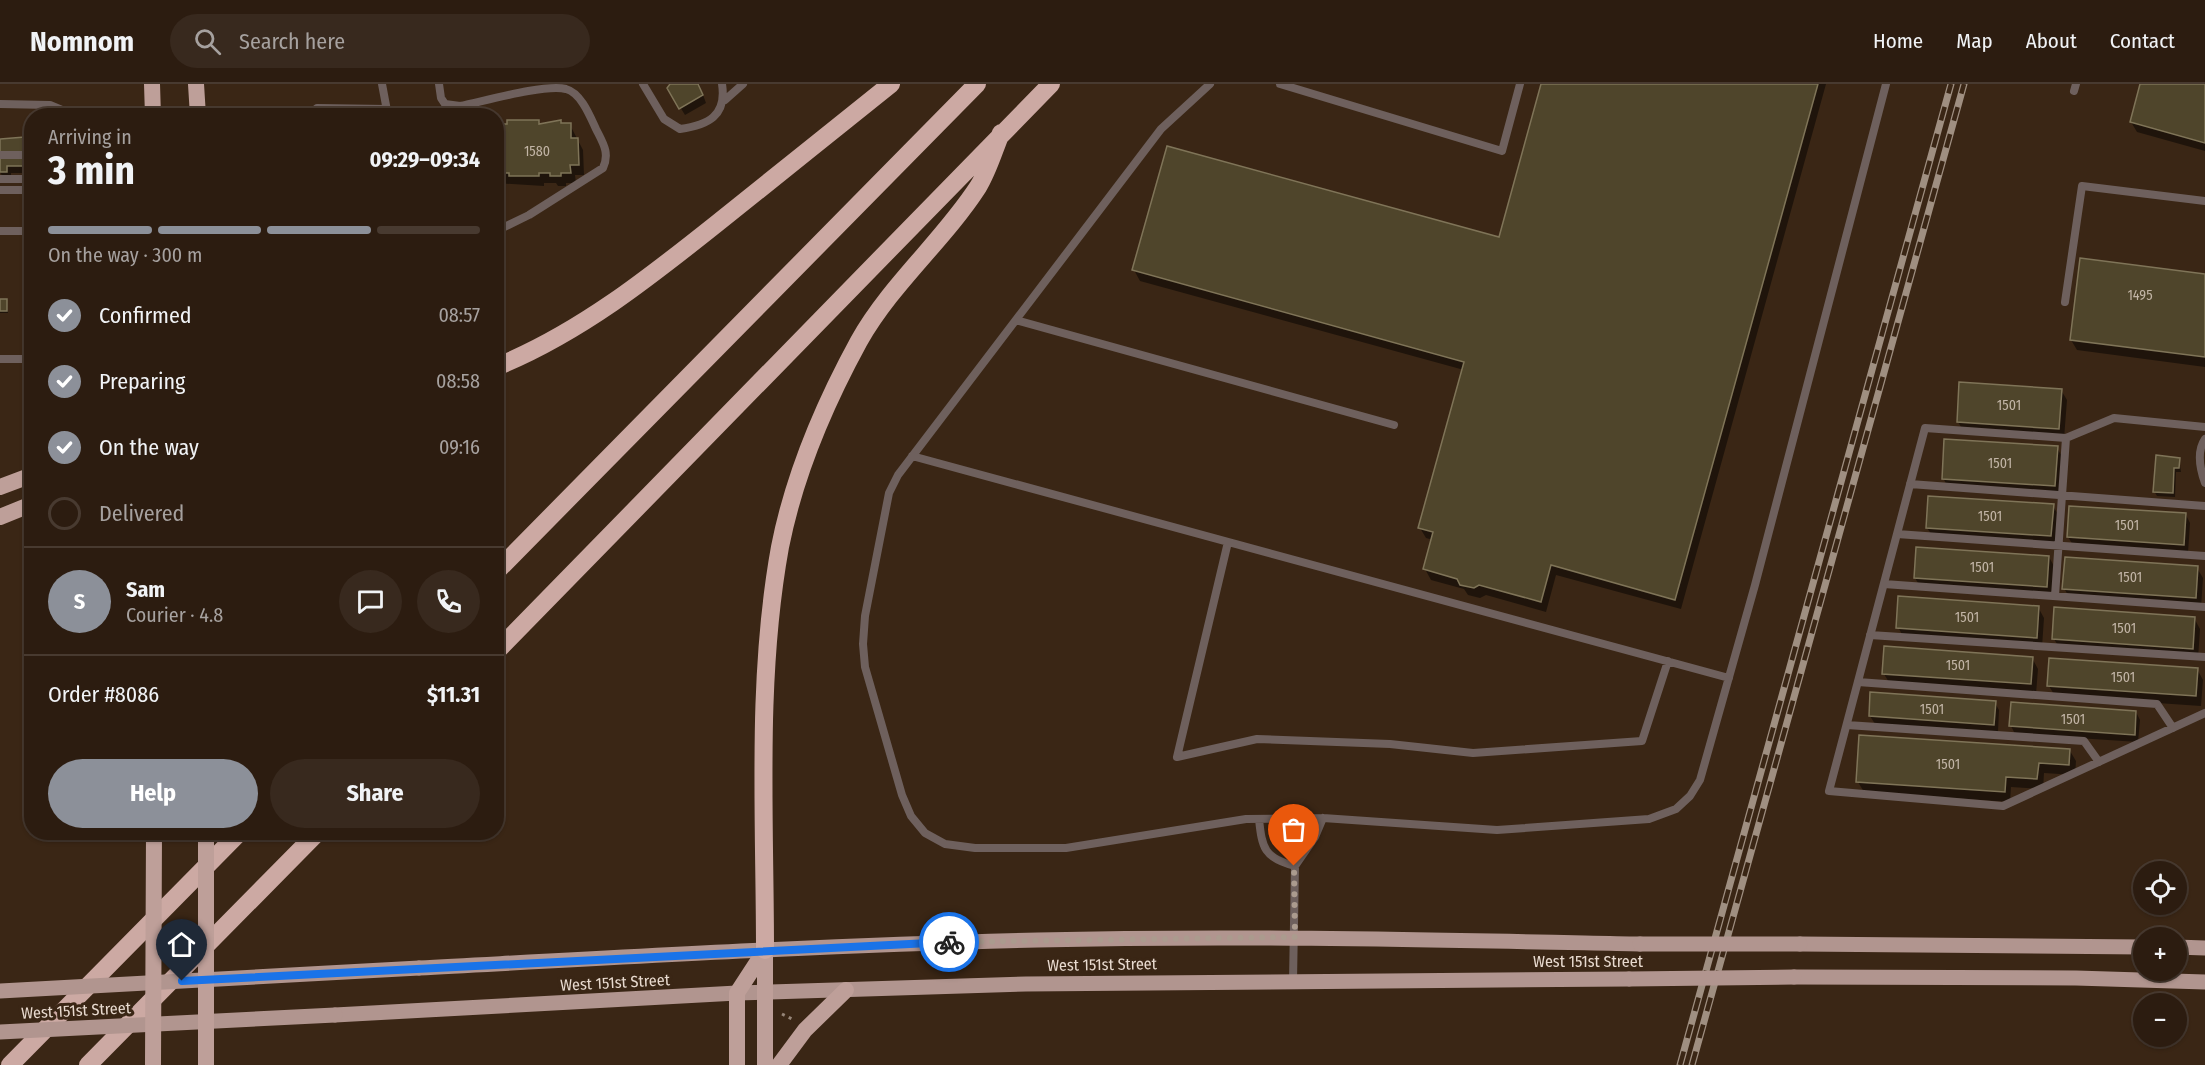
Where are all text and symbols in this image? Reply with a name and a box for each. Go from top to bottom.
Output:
search box [170,14,590,68]
text: Nomnom [30,25,134,58]
icon: search [191,25,224,58]
text: Search here [239,28,345,55]
text: Home [1873,28,1923,54]
text: Map [1956,28,1993,54]
text: About [2026,28,2077,54]
text: Contact [2110,28,2175,54]
text: Arriving in [48,125,132,149]
house number: 1580 [524,143,550,160]
text: 09:29–09:34 [370,146,480,173]
text: 3 min [48,148,135,194]
text: On the way · 300 m [48,243,202,267]
house number: 1495 [2127,287,2153,304]
icon: check [48,299,81,332]
text: Confirmed [99,302,192,329]
text: 08:57 [438,303,480,327]
icon: check [48,365,81,398]
text: Preparing [99,368,185,395]
text: 08:58 [436,369,480,393]
house number: 1501 [1997,397,2021,414]
icon: check [48,431,81,464]
text: On the way [99,434,199,461]
text: 09:16 [439,435,480,459]
house number: 1501 [1988,455,2012,472]
text: Delivered [99,500,184,527]
house number: 1501 [1978,508,2002,525]
house number: 1501 [2115,517,2139,534]
house number: 1501 [1970,559,1994,576]
house number: 1501 [2118,569,2142,586]
button: chat [339,570,402,633]
button: phone [417,570,480,633]
text: Sam [126,576,165,603]
text: S [74,588,85,615]
text: Courier · 4.8 [126,603,223,627]
house number: 1501 [1955,609,1979,626]
house number: 1501 [2112,620,2136,637]
house number: 1501 [1946,657,1970,674]
house number: 1501 [2111,669,2135,686]
text: Order #8086 [48,681,159,708]
text: $11.31 [427,681,480,708]
house number: 1501 [1920,701,1944,718]
house number: 1501 [2061,711,2085,728]
house number: 1501 [1936,756,1960,773]
button: Help [48,759,258,828]
button: Share [270,759,480,828]
pin [1268,804,1319,866]
icon: bag [1277,813,1310,846]
map controls [2133,861,2187,1047]
button: locate [2133,861,2187,915]
courier [919,912,979,972]
pin [156,919,207,981]
icon: bike [933,926,966,959]
button: + [2133,927,2187,981]
icon: home [165,928,198,961]
street label: West 151st Street [1533,952,1644,971]
street label: West 151st Street [1047,954,1158,975]
street label: West 151st Street [560,970,671,995]
button: − [2133,993,2187,1047]
street label: West 151st Street [21,998,132,1023]

